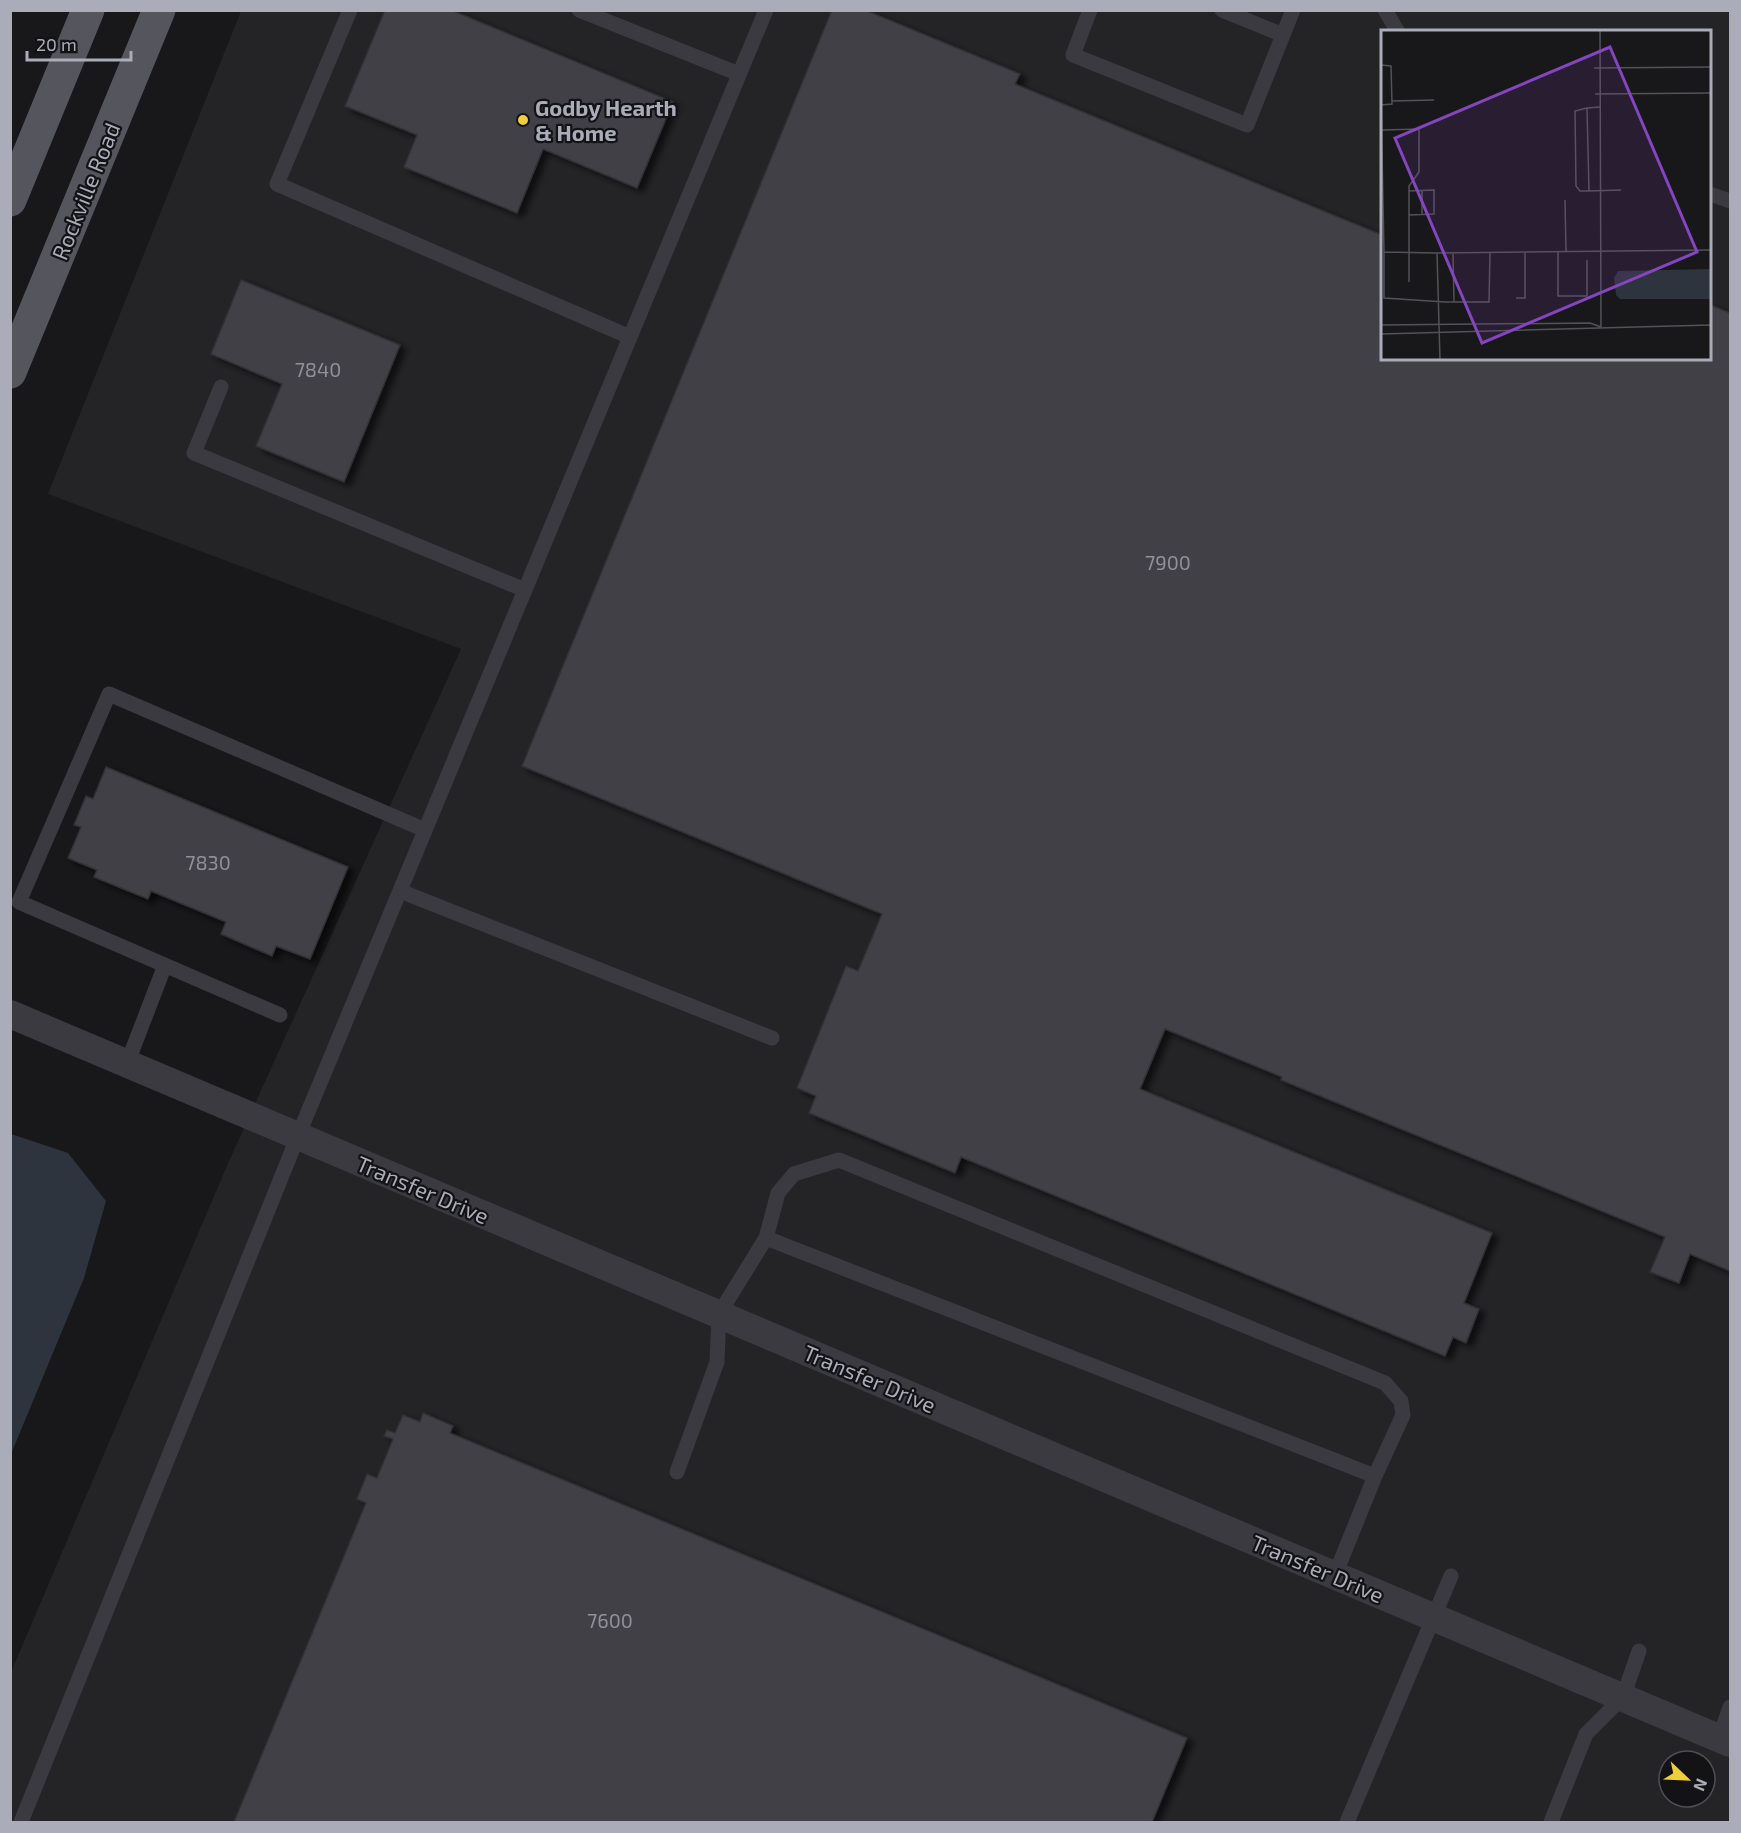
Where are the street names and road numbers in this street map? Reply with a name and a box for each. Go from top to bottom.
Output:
street label: Rockville Road [46,119,124,263]
street label: Transfer Drive [353,1149,493,1229]
street label: Transfer Drive [800,1338,940,1418]
street label: Transfer Drive [1248,1528,1388,1608]

